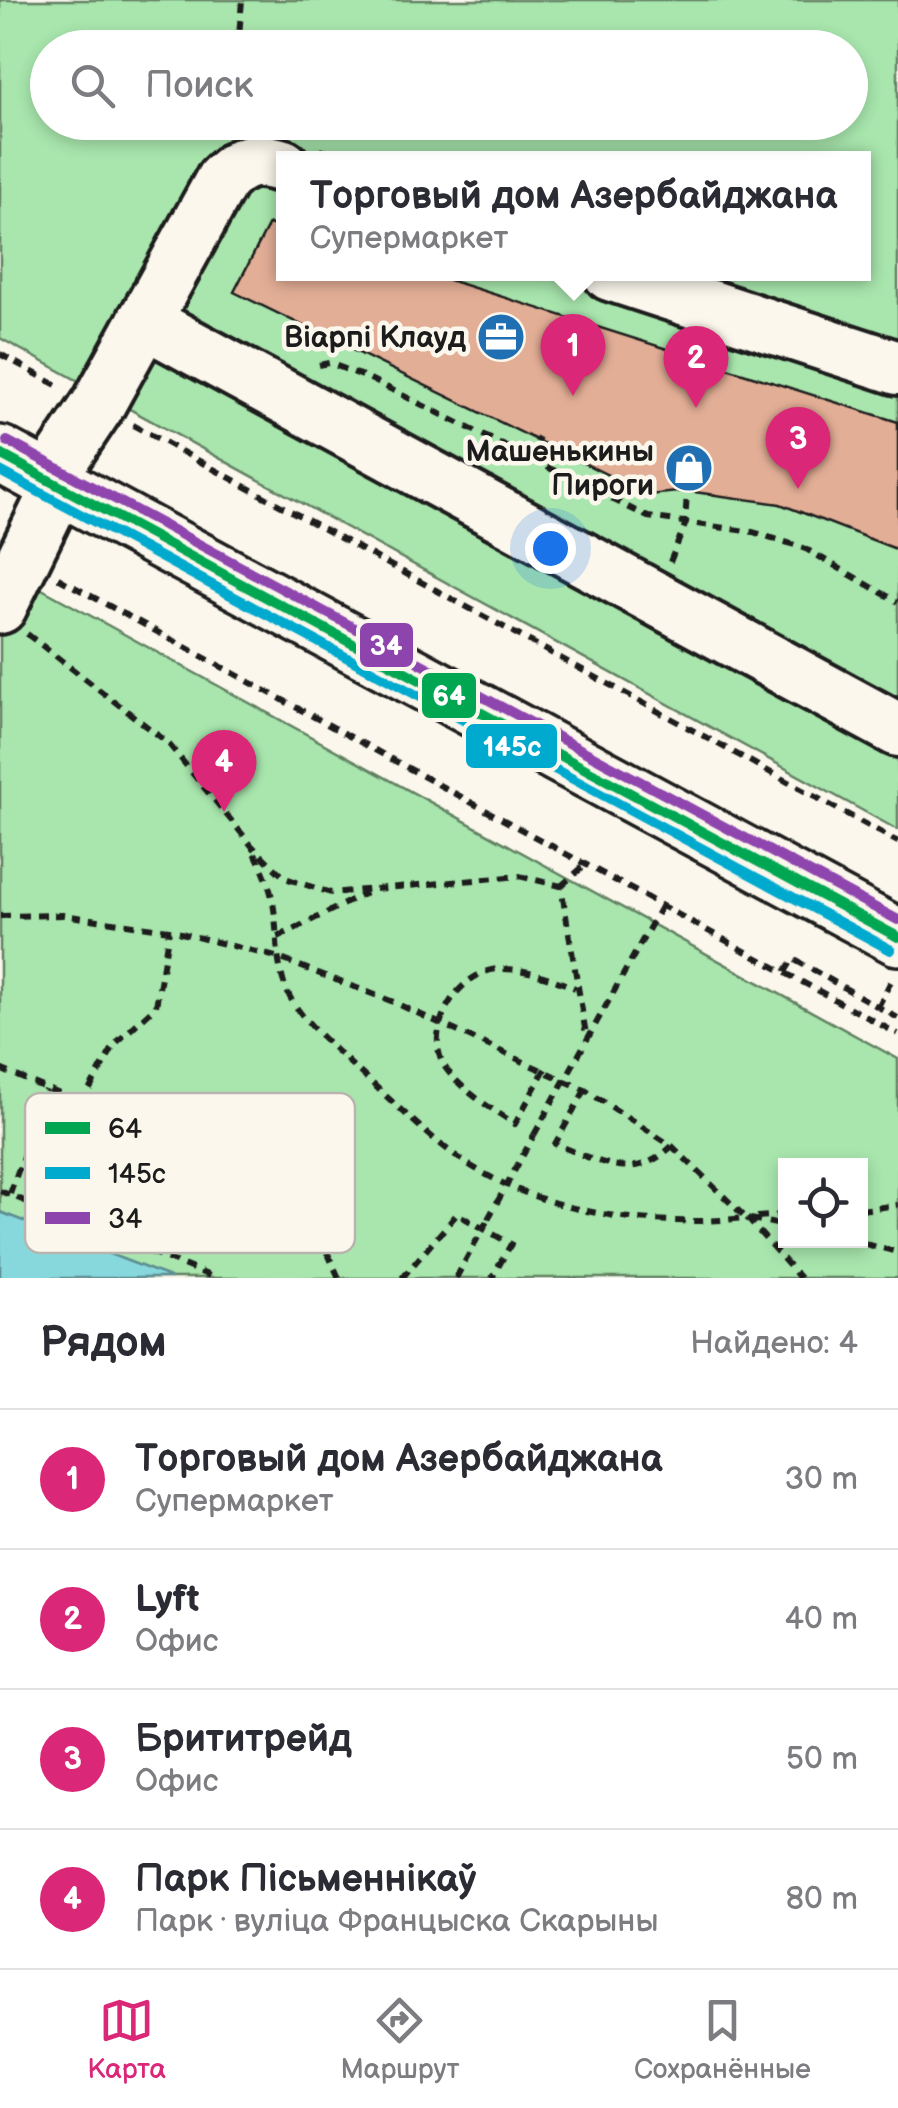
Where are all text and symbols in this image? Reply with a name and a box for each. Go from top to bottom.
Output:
search box [30,30,868,140]
icon: search [65,58,120,113]
text: Поиск [145,63,253,108]
popup [276,151,871,281]
text: Торговый дом Азербайджана [310,174,837,219]
text: Супермаркет [310,219,508,258]
office icon: Віарпі Клауд [475,311,527,363]
pin: 1 [540,314,606,396]
place label: Віарпі Клауд [284,320,466,356]
pin: 2 [664,326,728,408]
pin: 3 [766,406,830,489]
place label: Машенькины Пироги [466,434,654,504]
shop icon: Машенькины Пироги [663,442,715,494]
your location [525,523,576,574]
line badge: 34 [358,621,415,669]
text: 34 [370,630,403,663]
line badge: 64 [420,671,478,720]
text: 64 [432,680,466,713]
line badge: 145с [464,722,559,770]
pin: 4 [192,730,256,812]
text: 145с [483,731,541,764]
legend [25,1093,355,1253]
text: 64 [108,1113,142,1146]
text: 145с [108,1158,166,1191]
map controls [778,1158,868,1248]
button: locate [778,1158,868,1248]
text: 34 [108,1203,142,1236]
text: Рядом [40,1318,167,1369]
text: Найдено: 4 [690,1324,858,1363]
text: Торговый дом Азербайджана [135,1437,663,1482]
text: 1 [66,1460,79,1499]
text: 30 m [784,1460,858,1499]
text: Супермаркет [135,1482,334,1521]
text: Lyft [135,1577,200,1622]
text: 2 [63,1600,82,1639]
text: 40 m [785,1600,858,1639]
text: Офис [135,1622,218,1661]
text: Брититрейд [135,1717,352,1762]
text: 3 [63,1740,82,1779]
text: 50 m [786,1740,858,1779]
text: Офис [135,1762,218,1801]
text: Парк Пісьменнікаў [135,1857,476,1902]
text: 4 [63,1880,82,1919]
text: 80 m [785,1880,858,1919]
text: Парк · вуліца Францыска Скарыны [135,1902,658,1941]
tab: Карта [87,1993,166,2086]
tab: Маршрут [340,1993,460,2086]
tab: Сохранённые [634,1993,811,2086]

